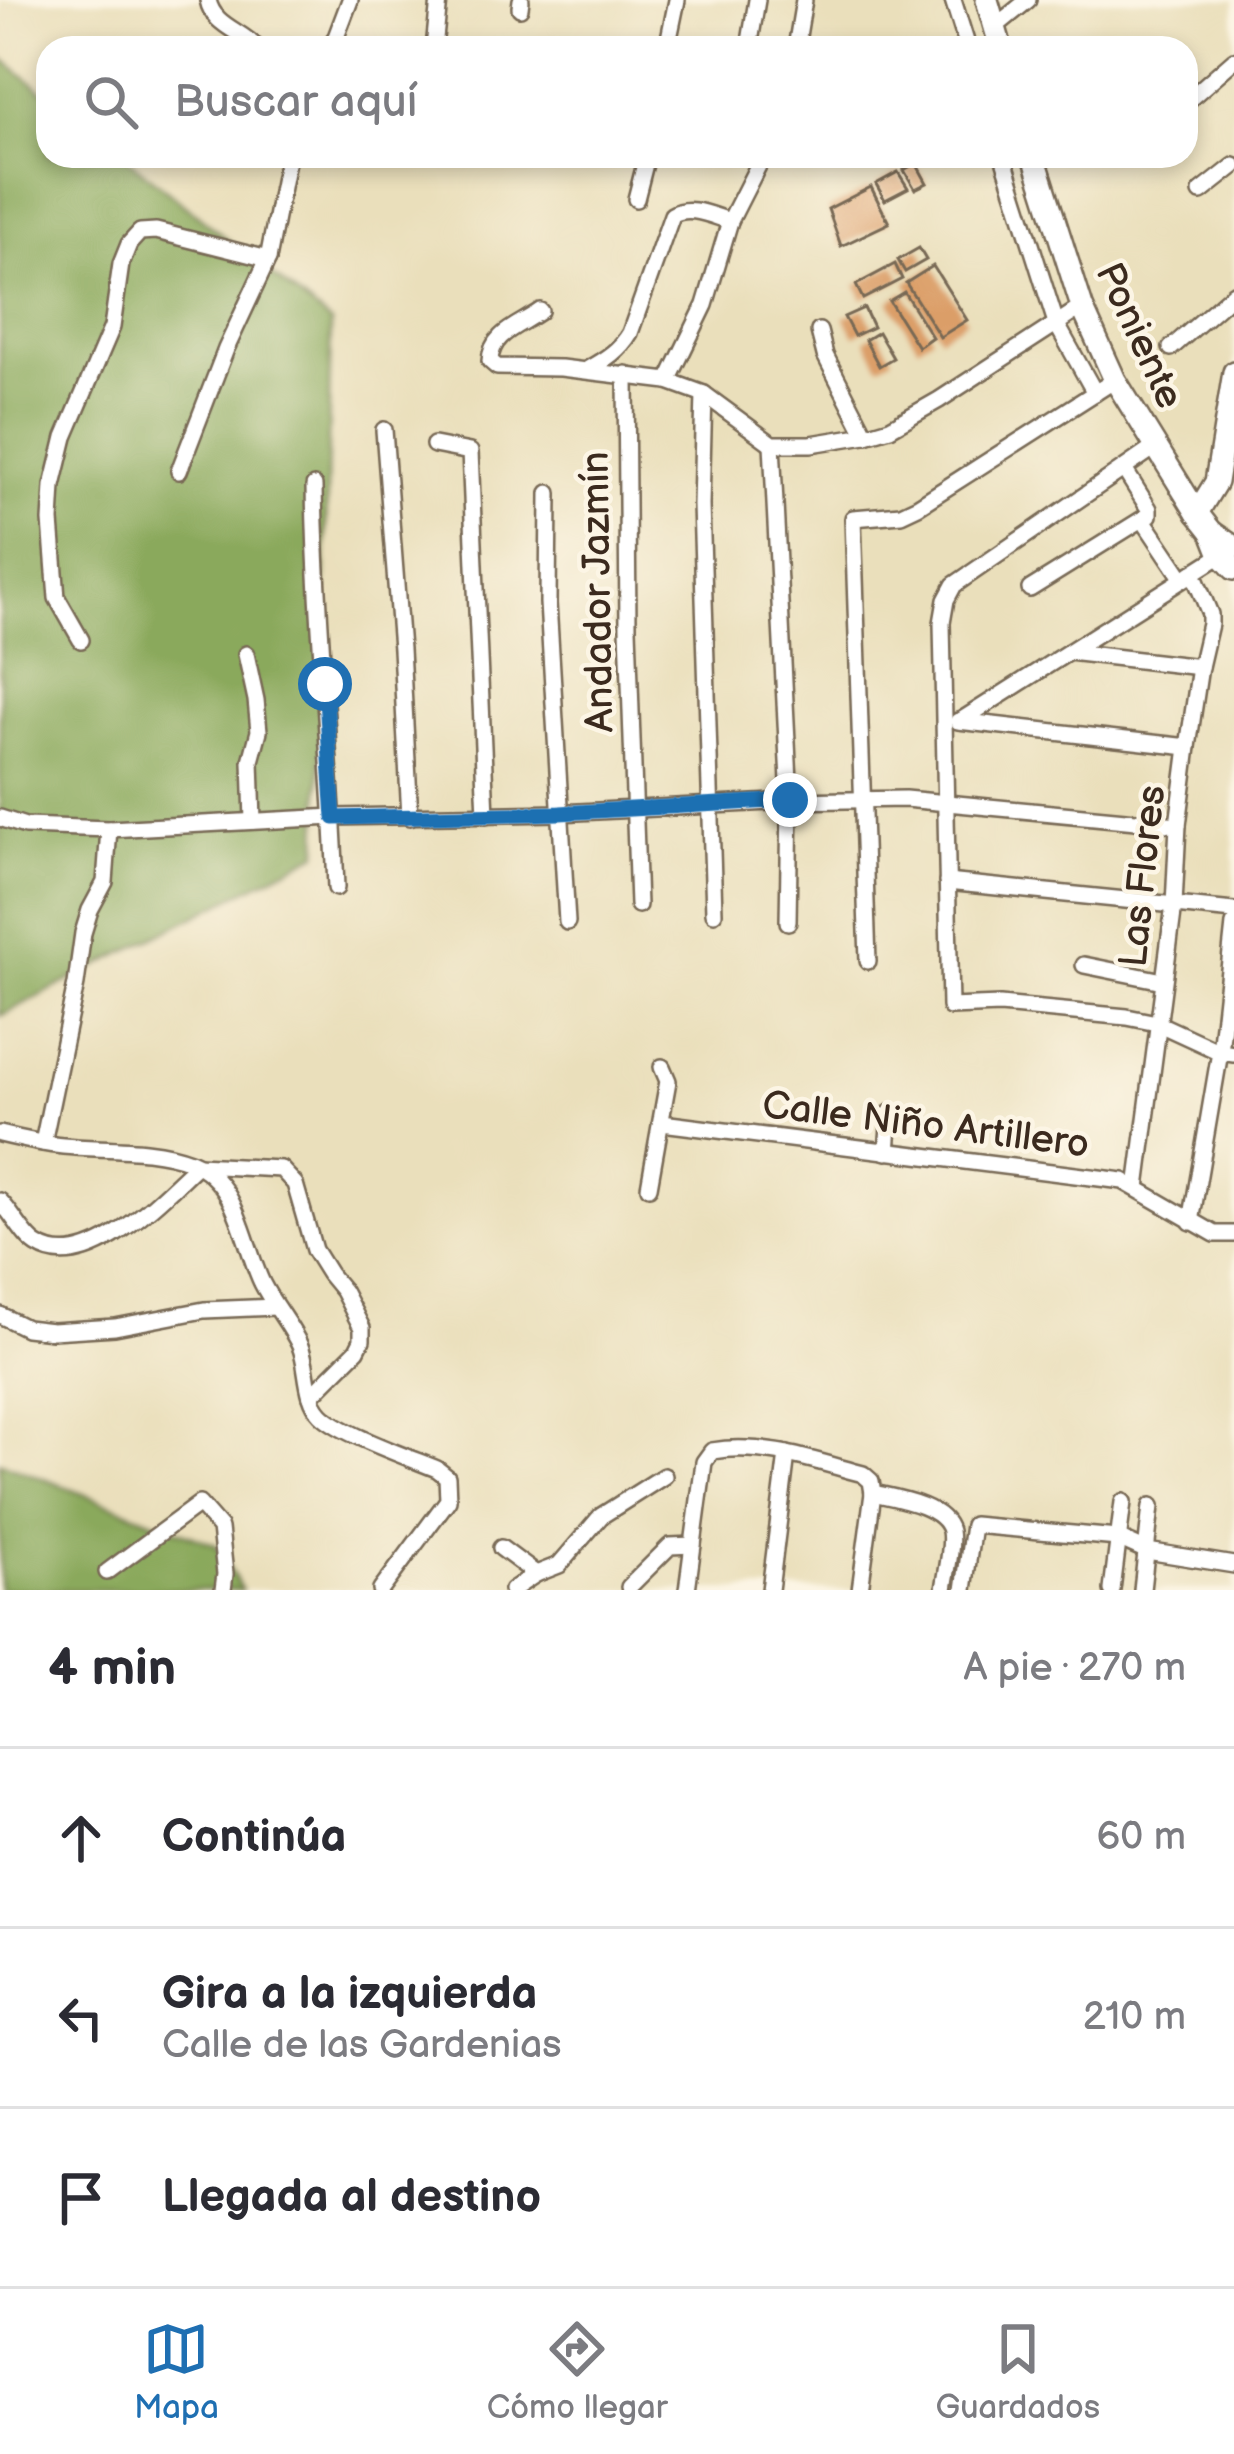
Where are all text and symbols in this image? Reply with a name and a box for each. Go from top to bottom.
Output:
search box [36,36,1198,168]
icon: search [78,69,144,135]
text: Buscar aquí [174,75,417,130]
street label: Poniente [1085,256,1193,416]
street label: Andador Jazmín [573,451,624,733]
route start [298,657,352,711]
route end [763,773,817,827]
street label: Las Flores [1111,783,1176,970]
street label: Calle Niño Artillero [760,1082,1092,1169]
text: 4 min [48,1638,176,1699]
text: A pie · 270 m [963,1645,1186,1692]
icon: ahead [48,1805,114,1871]
text: Continúa [162,1810,346,1865]
text: 60 m [1096,1814,1186,1861]
text: Gira a la izquierda [162,1967,537,2022]
icon: left [48,1985,114,2051]
text: 210 m [1083,1994,1186,2041]
text: Calle de las Gardenias [162,2022,562,2069]
icon: arrive [48,2165,114,2231]
text: Llegada al destino [162,2170,541,2225]
tab: Mapa [134,2316,219,2428]
tab: Cómo llegar [487,2316,668,2428]
tab: Guardados [935,2316,1100,2428]

